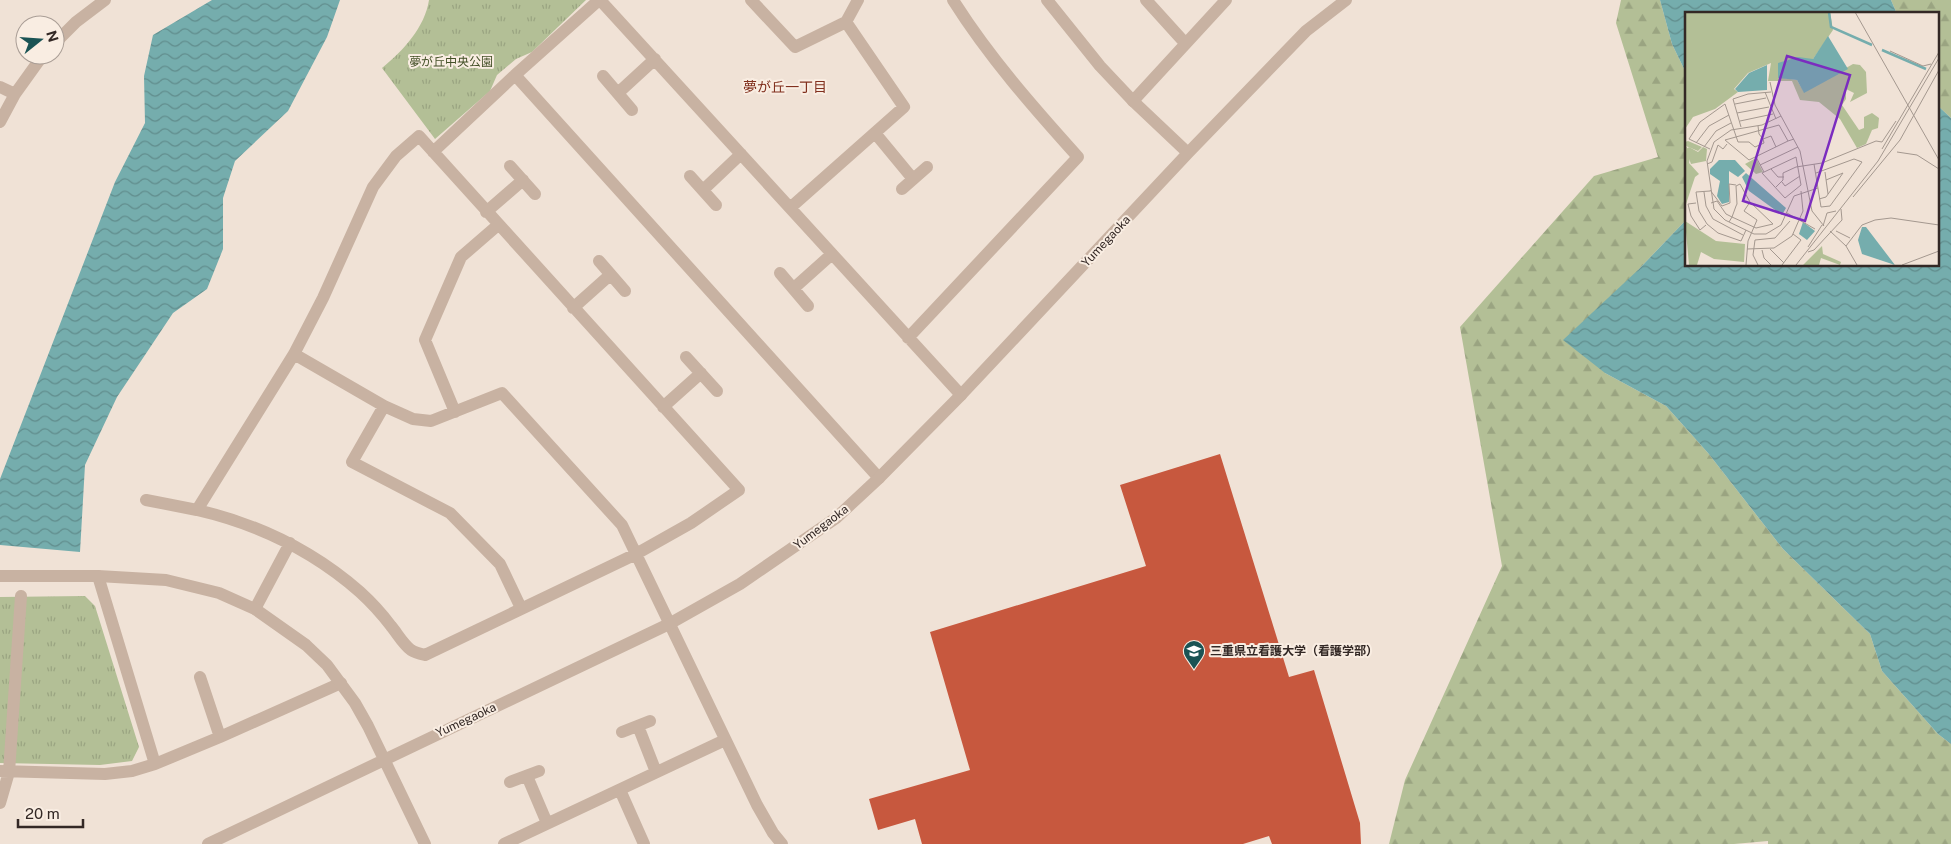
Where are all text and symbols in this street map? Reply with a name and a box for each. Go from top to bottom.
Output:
inset map [1685,12,1938,266]
north arrow [15,15,65,65]
text: N [43,29,62,44]
park label: 夢が丘中央公園 [409,55,493,69]
district label: 夢が丘一丁目 [743,79,827,95]
street label: Yumegaoka [1079,213,1133,269]
street label: Yumegaoka [791,502,851,552]
school or university icon: 三重県立看護大学（看護学部） [1182,639,1206,670]
place label: 三重県立看護大学（看護学部） [1210,644,1378,658]
street label: Yumegaoka [434,700,498,740]
scale bar [18,796,82,828]
text: 20 m [25,805,60,822]

